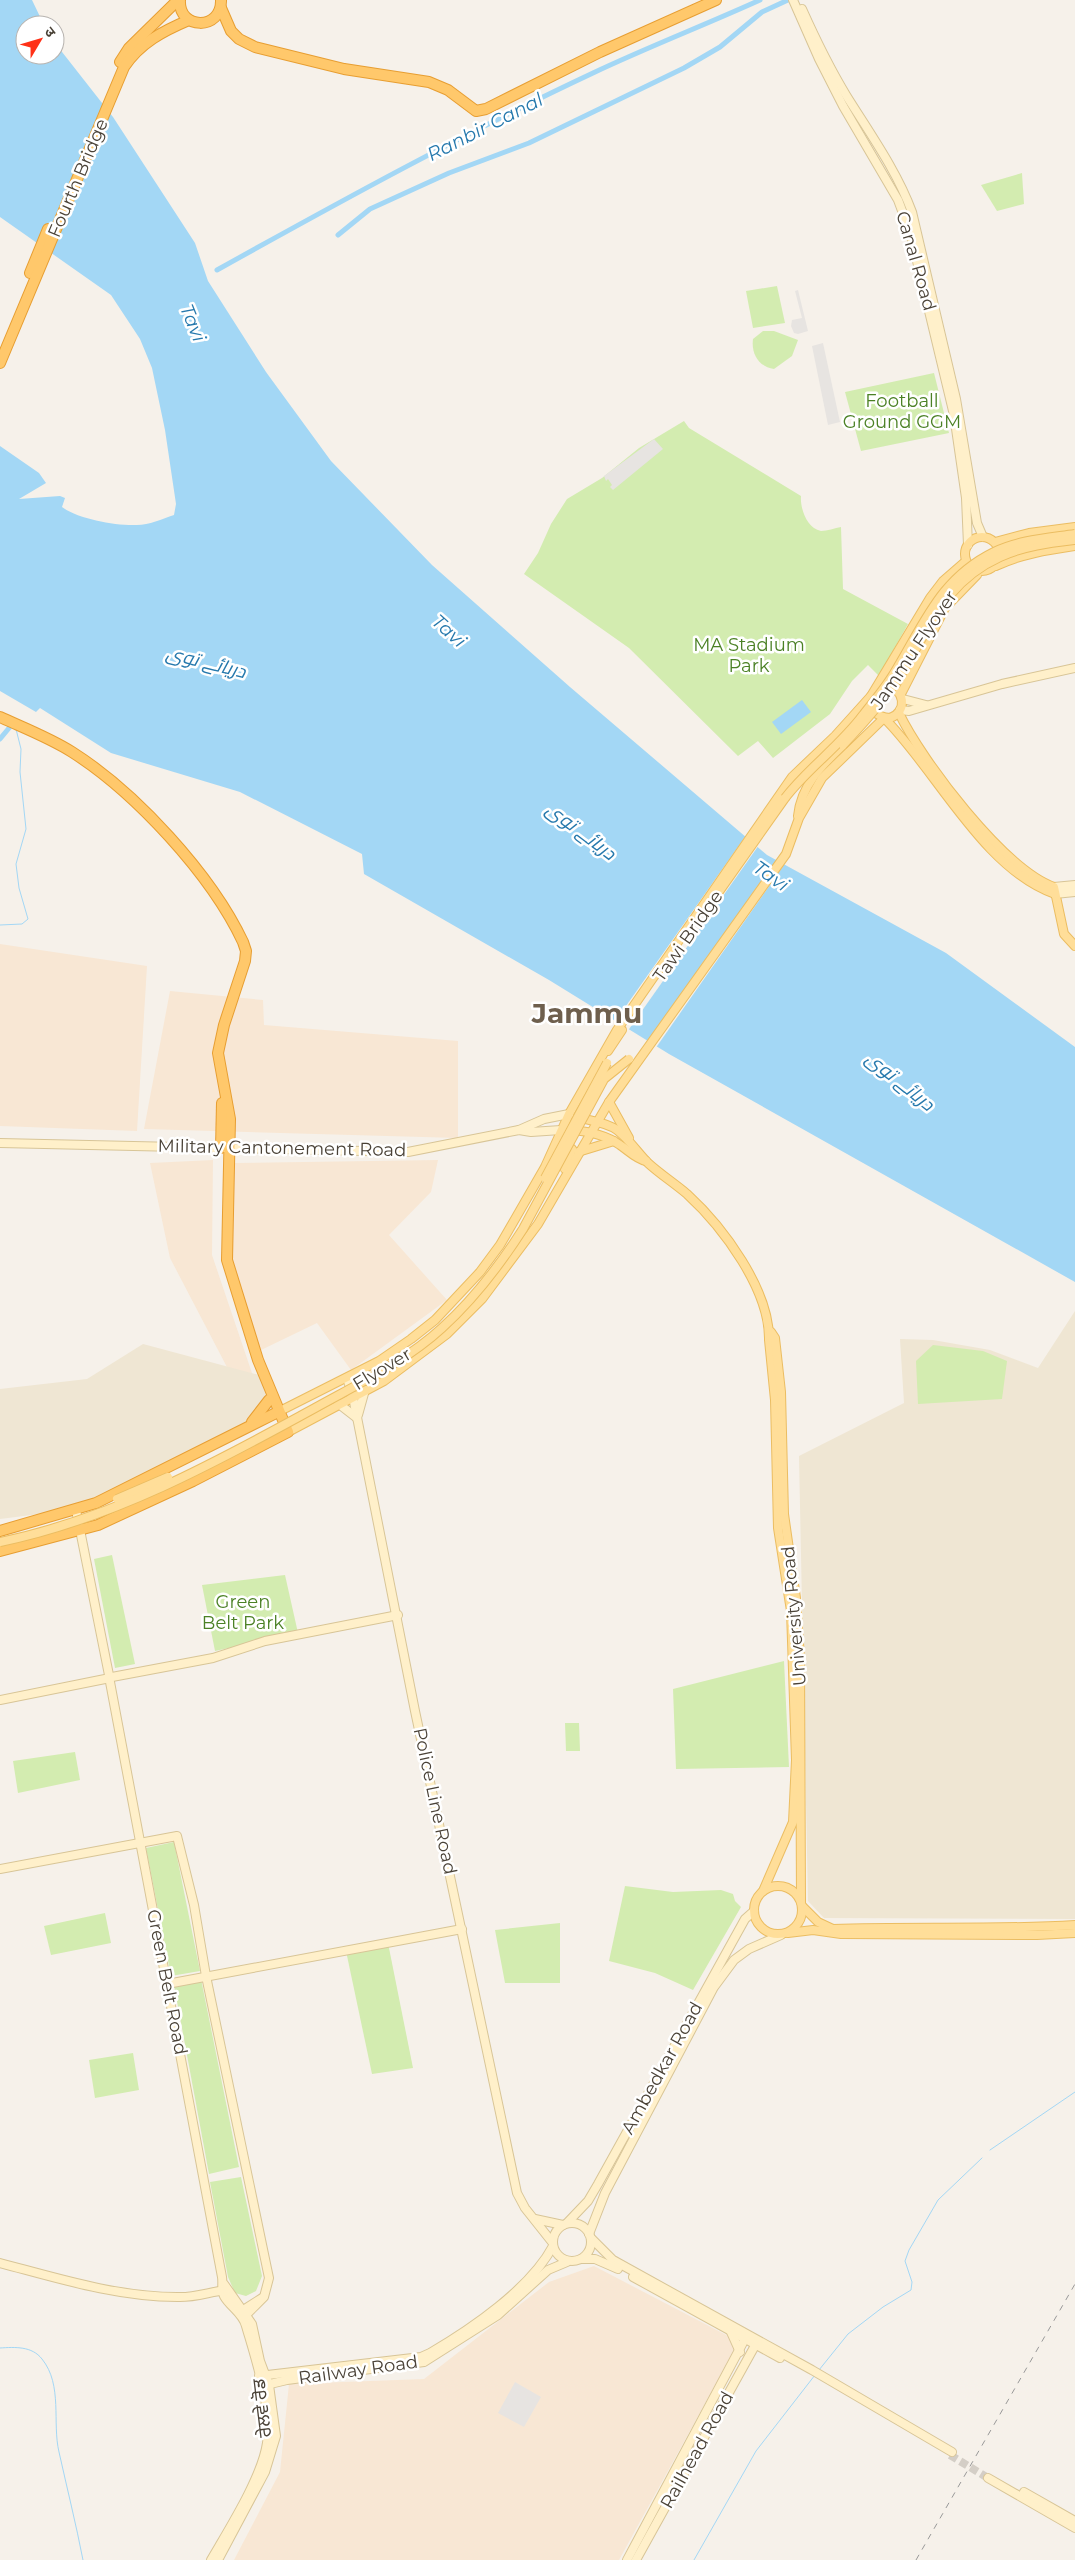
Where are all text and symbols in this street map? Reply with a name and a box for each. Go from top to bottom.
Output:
north arrow [15,15,65,65]
text: उ [41,23,60,41]
water label: Ranbir Canal [423,88,548,166]
street label: Fourth Bridge [43,115,113,241]
street label: Canal Road [891,209,941,313]
water label: Tavi [175,301,211,346]
park label: Football Ground GGM [843,390,961,433]
street label: Jammu Flyover [865,586,962,715]
water label: Tavi [427,610,472,653]
park label: MA Stadium Park [693,634,805,677]
water label: دریائے توی [164,641,249,683]
water label: دریائے توی [542,797,621,865]
water label: Tavi [749,856,794,897]
street label: Tawi Bridge [648,886,728,986]
district label: Jammu [531,996,642,1030]
water label: دریائے توی [861,1046,940,1116]
street label: Military Cantonement Road [158,1135,406,1161]
street label: Flyover [349,1343,415,1395]
street label: University Road [777,1545,811,1687]
park label: Green Belt Park [202,1591,284,1634]
street label: Police Line Road [409,1726,461,1876]
street label: Green Belt Road [142,1907,192,2057]
street label: Ambedkar Road [617,1998,707,2138]
street label: Railway Road [297,2351,419,2389]
street label: ਰੇਲਵੇ ਰੋਡ [247,2377,277,2439]
street label: Railhead Road [656,2388,738,2512]

